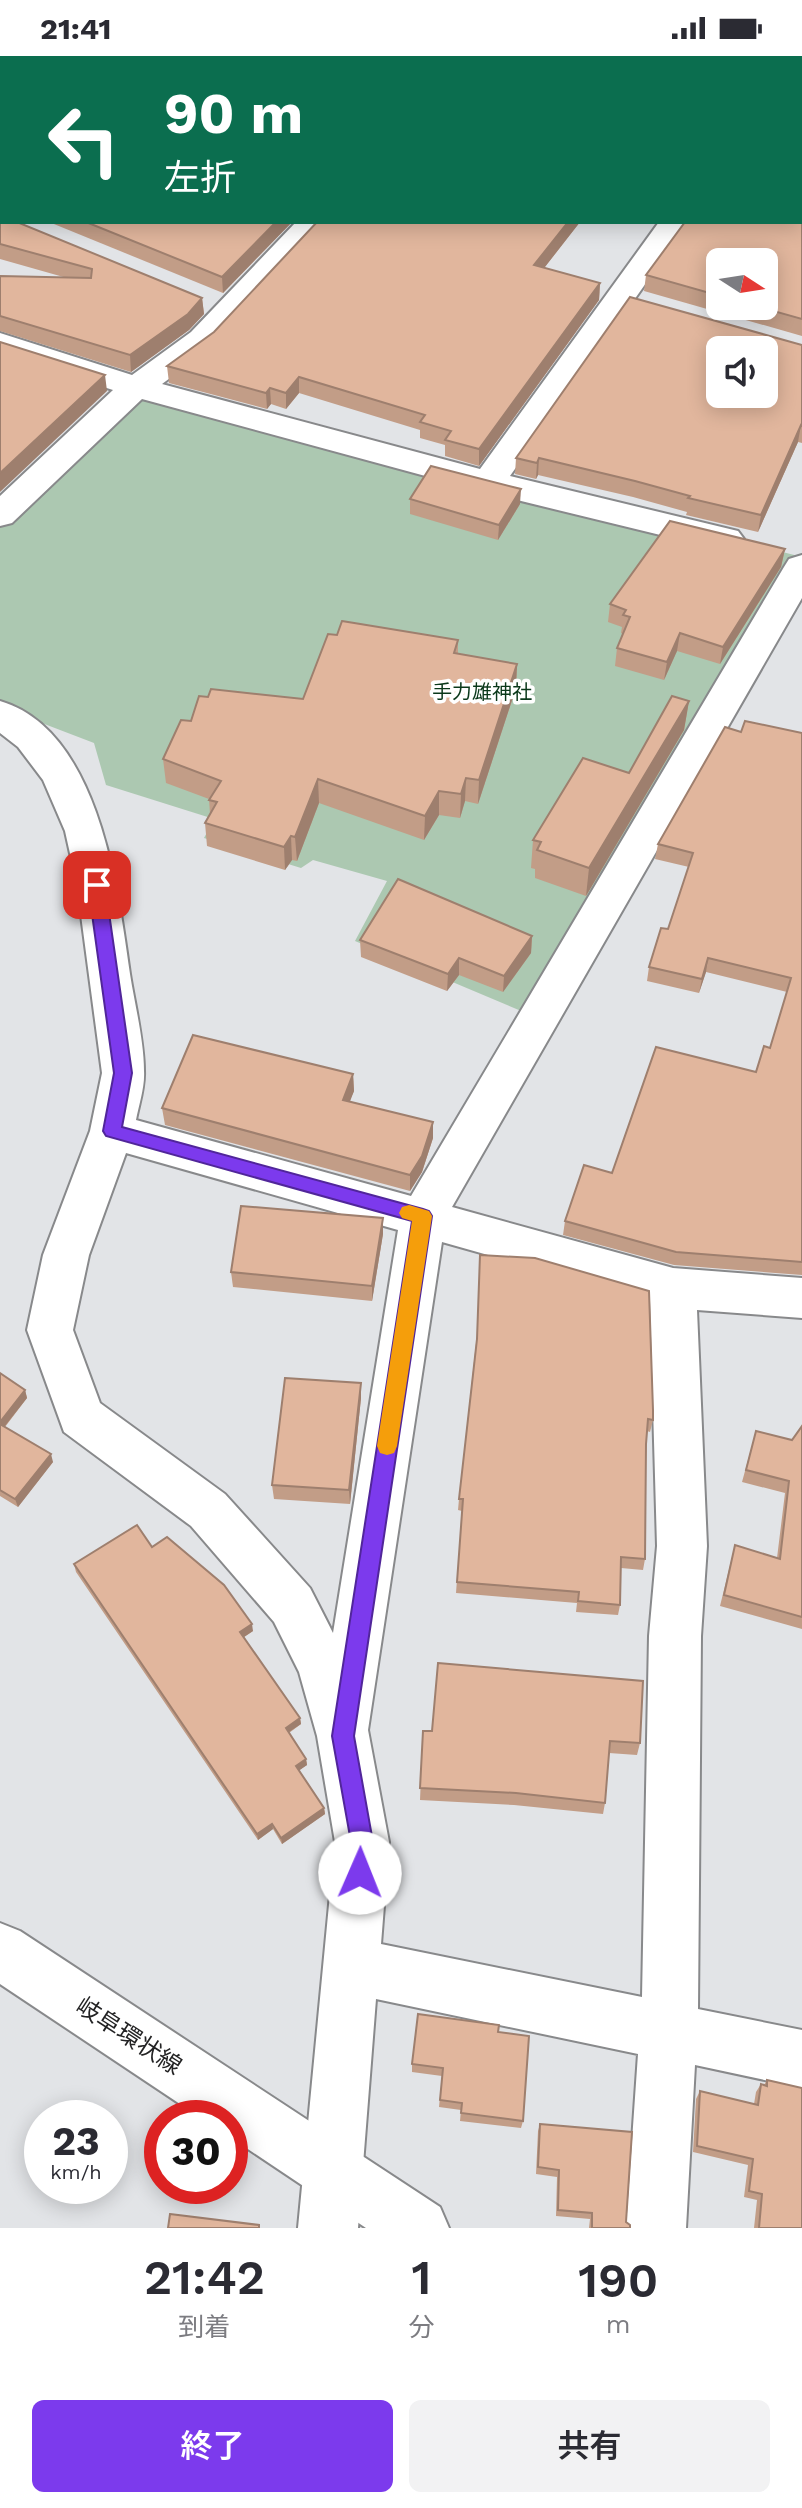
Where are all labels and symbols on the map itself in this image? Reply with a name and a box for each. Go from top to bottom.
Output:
north arrow [706,248,778,320]
park label: 手力雄神社 [432,680,532,704]
pin [63,851,131,919]
position arrow [318,1831,402,1915]
street label: 岐阜環状線 [71,1992,187,2080]
speed limit sign: 30 [144,2100,248,2204]

